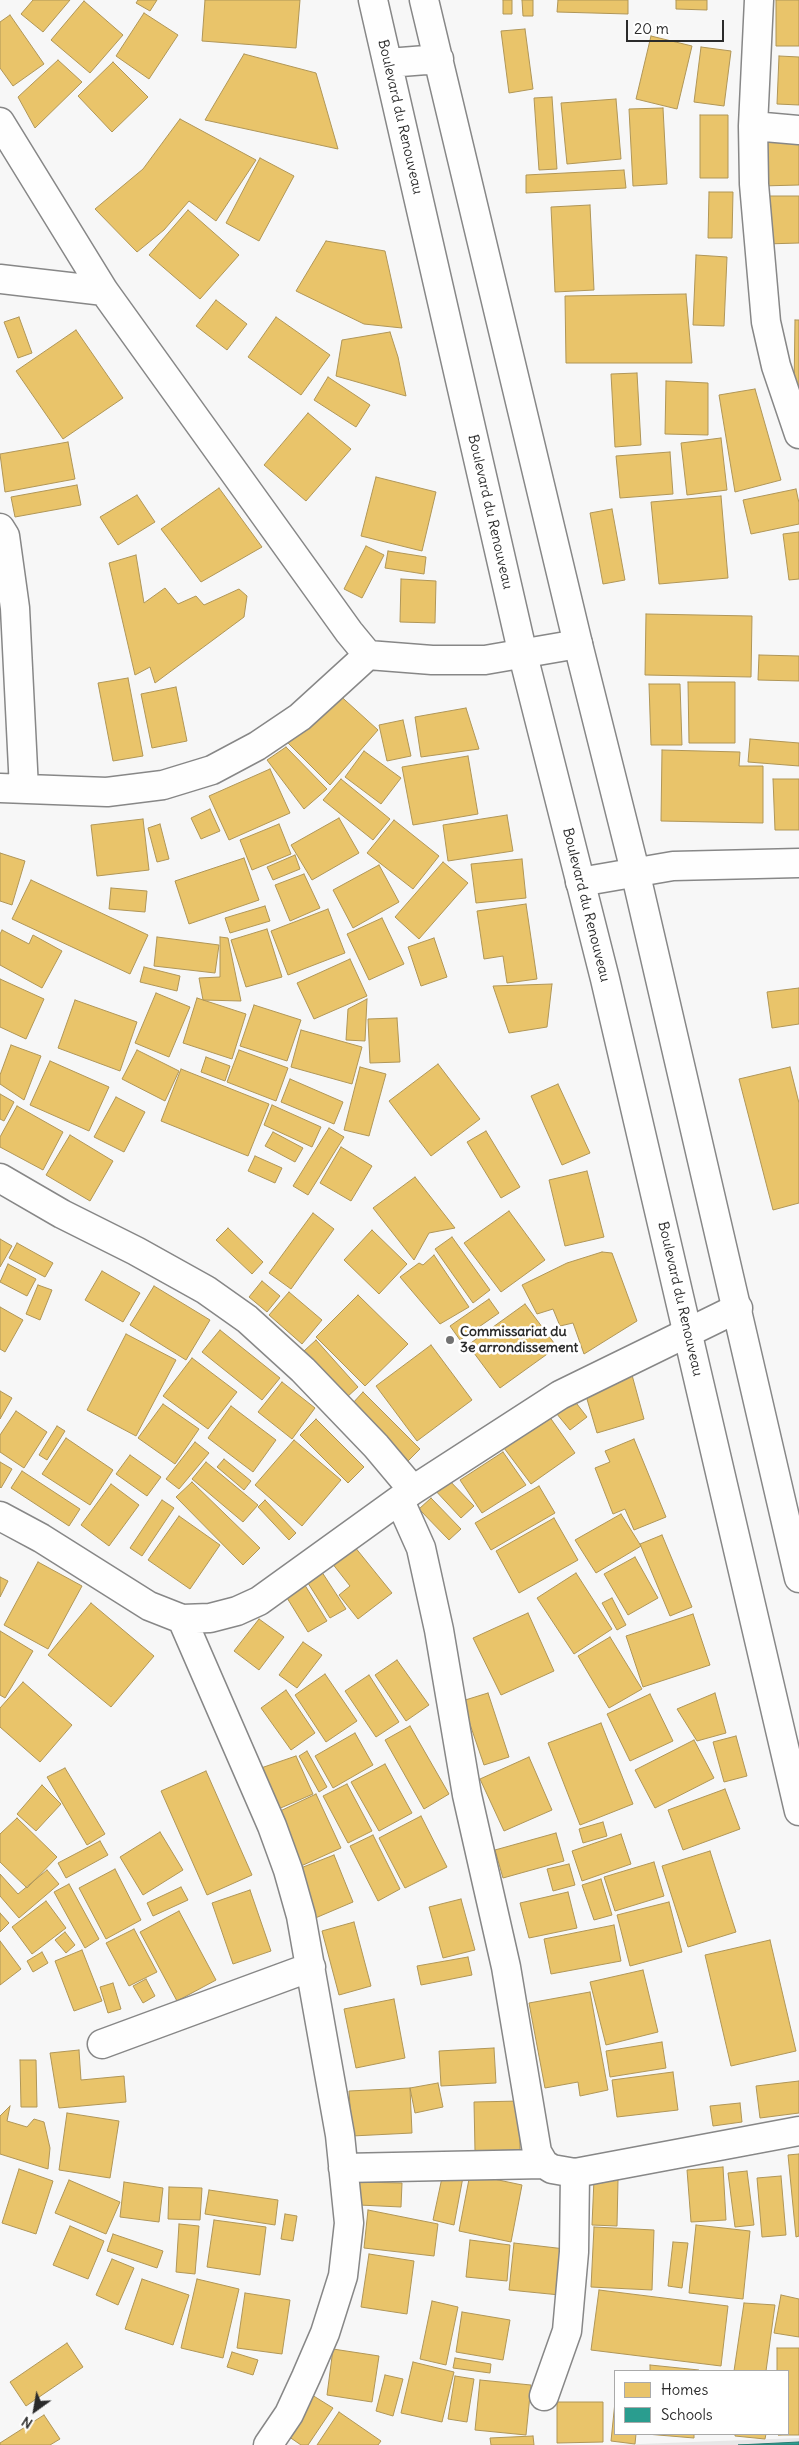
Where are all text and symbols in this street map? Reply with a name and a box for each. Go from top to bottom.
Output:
scale bar [629,10,726,42]
text: 20 m [634,19,669,38]
street label: Boulevard du Renouveau [374,38,426,196]
street label: Boulevard du Renouveau [464,433,516,591]
street label: Boulevard du Renouveau [559,826,613,984]
street label: Boulevard du Renouveau [654,1220,706,1378]
place label: Commissariat du 3e arrondissement [460,1324,578,1356]
marker: Commissariat du 3e arrondissement [444,1334,456,1346]
legend [614,2370,789,2435]
text: Homes [661,2380,708,2399]
north arrow [10,2385,60,2435]
text: Schools [661,2405,713,2424]
text: N [18,2413,36,2433]

